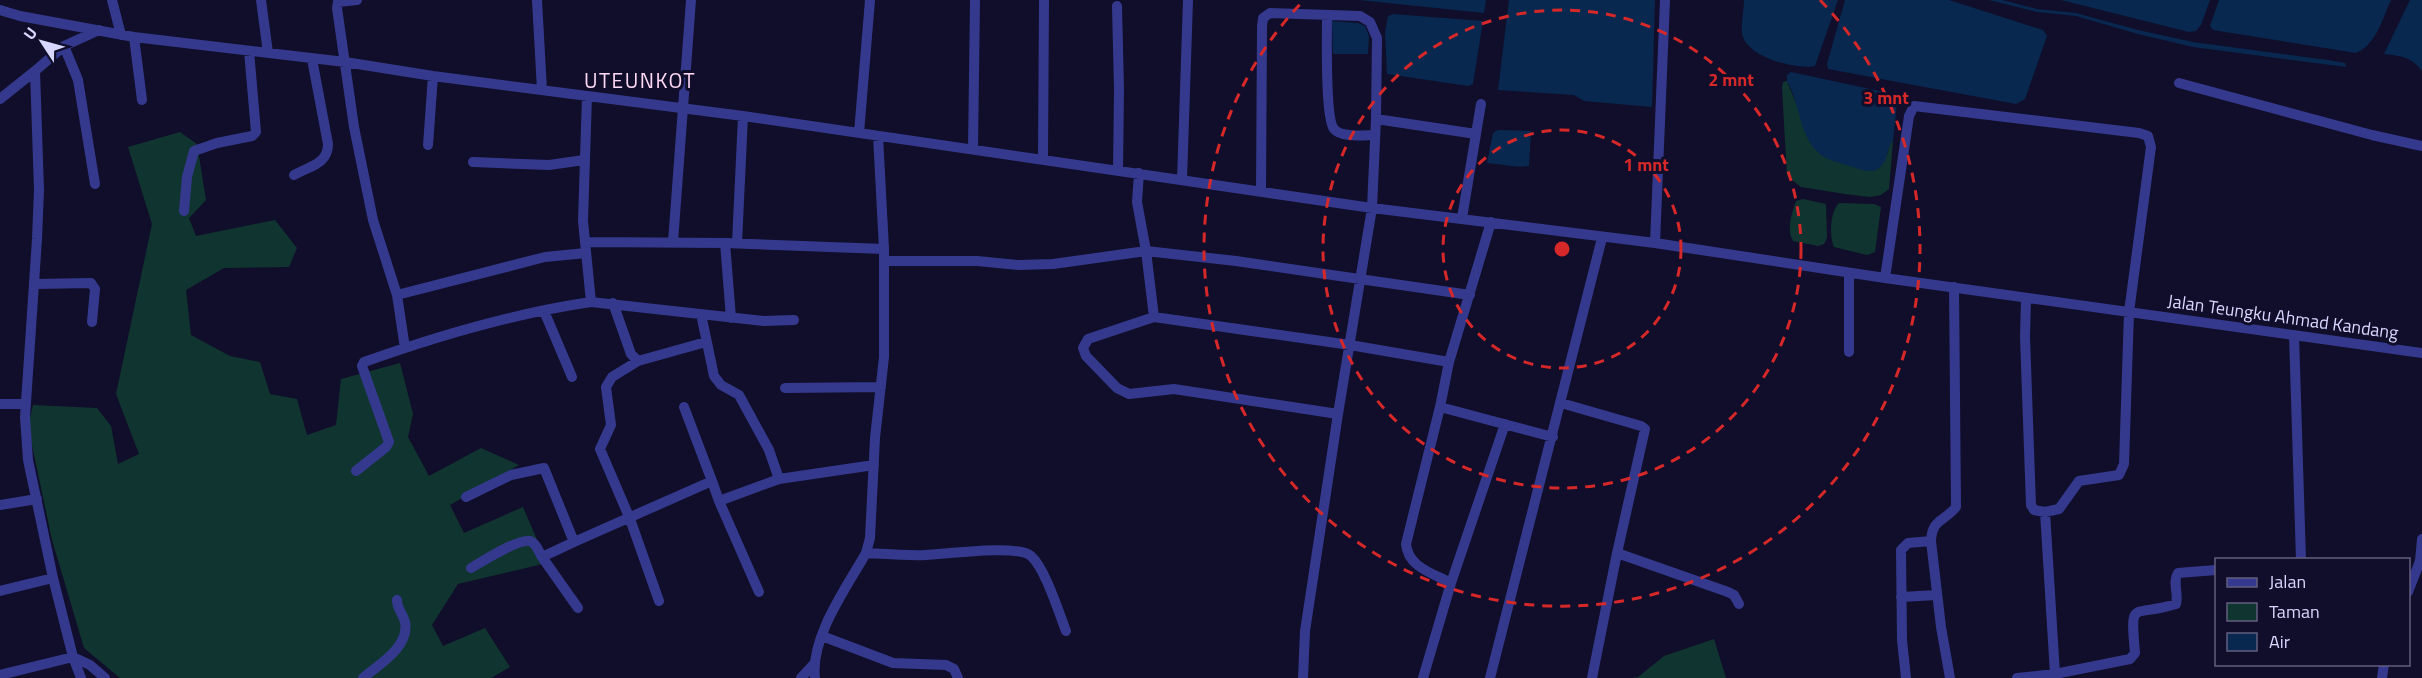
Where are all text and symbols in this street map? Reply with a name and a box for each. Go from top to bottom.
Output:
north arrow [12,12,72,72]
text: U [17,22,43,44]
district label: UTEUNKOT [584,64,696,96]
text: 2 mnt [1708,66,1754,93]
text: 3 mnt [1863,84,1909,111]
text: 1 mnt [1623,151,1669,178]
centre of rings [1552,239,1572,259]
street label: Jalan Teungku Ahmad Kandang [2166,287,2400,346]
legend [2215,558,2410,666]
text: Jalan [2269,568,2306,595]
text: Taman [2269,598,2320,625]
text: Air [2269,628,2290,655]

